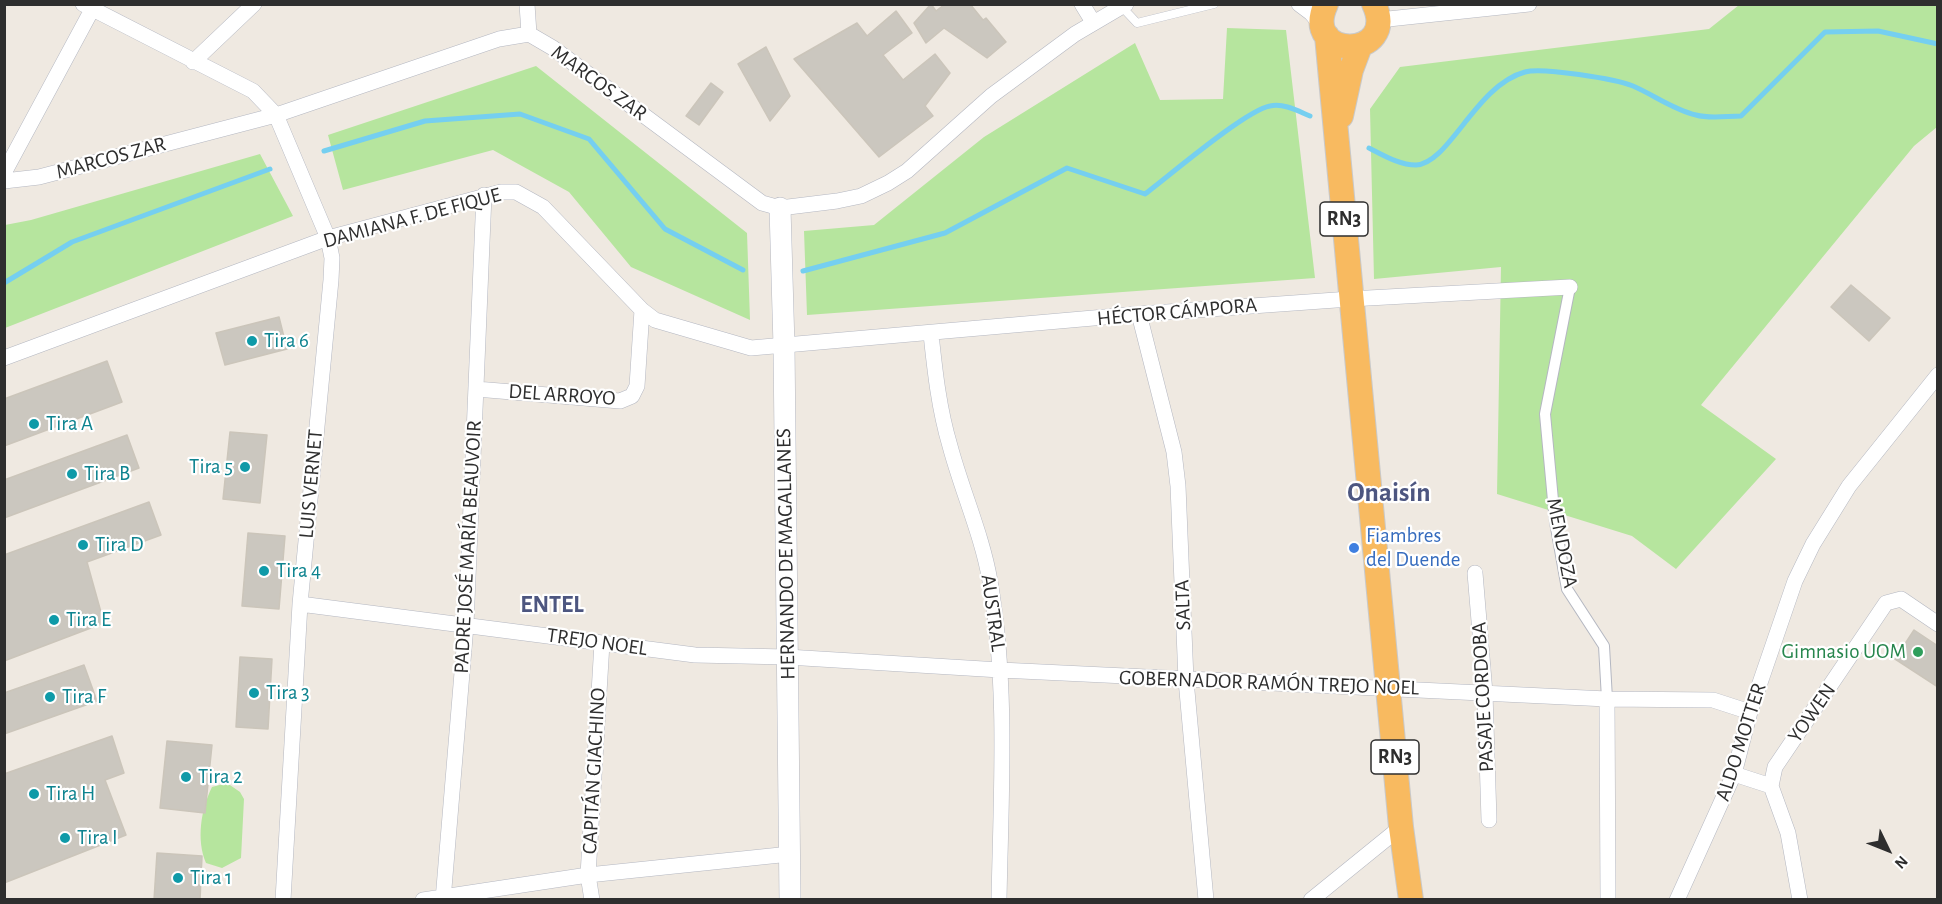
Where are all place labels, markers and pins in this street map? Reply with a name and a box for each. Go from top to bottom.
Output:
place label: Tira 6 [264,328,309,354]
marker: Tira 6 [245,334,259,348]
place label: Tira A [46,411,93,437]
marker: Tira A [27,417,41,431]
place label: Tira 5 [189,454,233,480]
marker: Tira 5 [238,460,252,474]
place label: Tira B [84,461,130,487]
marker: Tira B [65,467,79,481]
place label: Fiambres del Duende [1366,523,1461,573]
place label: Tira D [95,532,144,558]
marker: Tira D [76,538,90,552]
marker: Fiambres del Duende [1347,541,1361,555]
place label: Tira 4 [276,558,321,584]
marker: Tira 4 [257,564,271,578]
place label: Tira E [66,607,111,633]
marker: Tira E [47,613,61,627]
place label: Gimnasio UOM [1782,639,1906,665]
marker: Gimnasio UOM [1911,645,1925,659]
place label: Tira 3 [266,680,310,706]
place label: Tira F [62,684,106,710]
marker: Tira 3 [247,686,261,700]
marker: Tira F [43,690,57,704]
place label: Tira 2 [198,764,243,790]
marker: Tira 2 [179,770,193,784]
place label: Tira H [46,781,95,807]
marker: Tira H [27,787,41,801]
place label: Tira I [77,825,118,851]
marker: Tira I [58,831,72,845]
place label: Tira 1 [190,865,232,891]
marker: Tira 1 [171,871,185,885]

